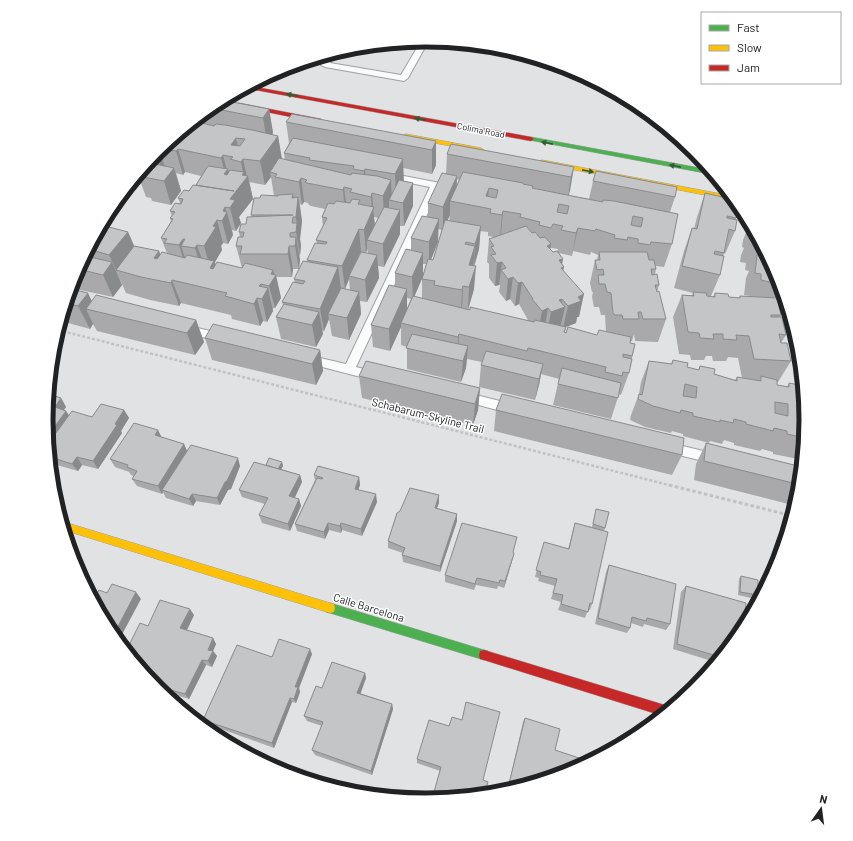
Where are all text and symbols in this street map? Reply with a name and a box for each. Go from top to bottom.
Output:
legend [701,12,841,84]
text: Fast [737,20,760,34]
text: Slow [737,40,762,54]
text: Jam [737,60,760,74]
one-way arrow [286,92,298,98]
one-way arrow [414,116,426,122]
street label: Colima Road [456,120,506,140]
one-way arrow [541,139,554,145]
one-way arrow [669,163,681,169]
one-way arrow [582,168,594,174]
street label: Schabarum-Skyline Trail [370,395,486,435]
street label: Calle Barcelona [332,590,406,624]
north arrow [801,789,841,829]
text: N [818,792,829,806]

